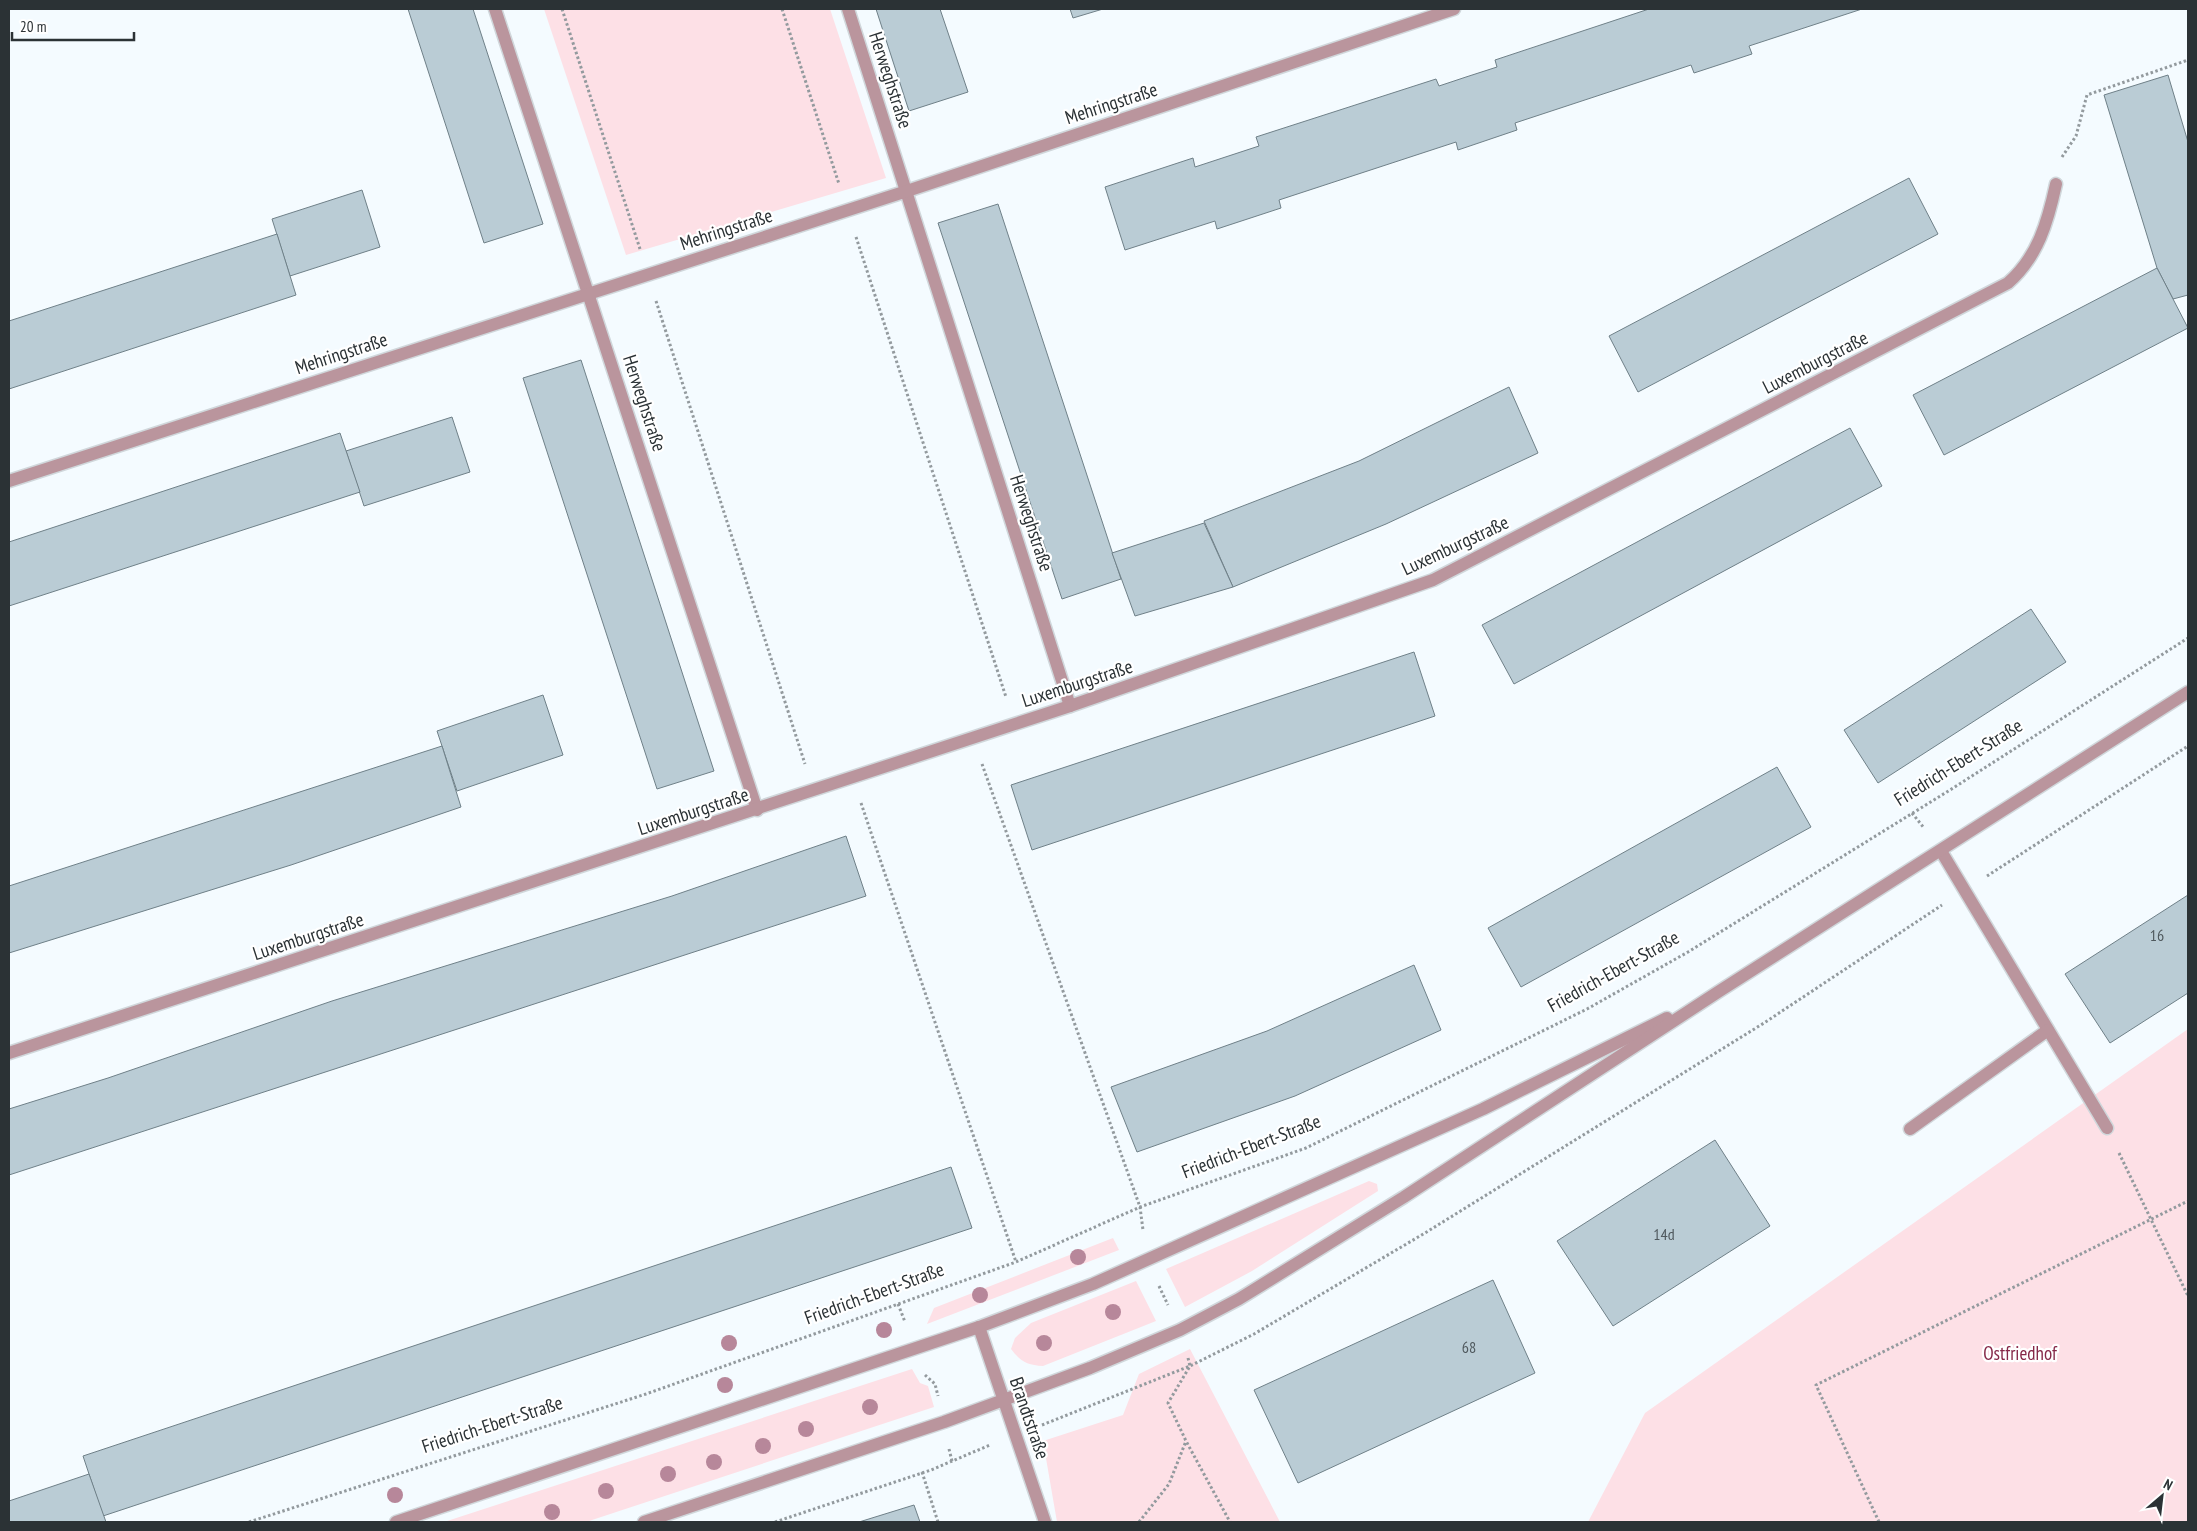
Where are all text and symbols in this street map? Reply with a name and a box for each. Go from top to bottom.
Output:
scale bar [12,10,135,42]
text: 20 m [20,17,46,36]
street label: Herweghstraße [864,29,918,131]
street label: Mehringstraße [1062,77,1160,129]
street label: Mehringstraße [677,203,775,255]
street label: Luxemburgstraße [1758,325,1872,399]
street label: Mehringstraße [292,327,390,379]
street label: Herweghstraße [618,352,672,454]
street label: Herweghstraße [1005,472,1059,574]
street label: Luxemburgstraße [1398,510,1512,580]
street label: Luxemburgstraße [1019,654,1136,712]
street label: Friedrich-Ebert-Straße [1889,713,2027,811]
street label: Luxemburgstraße [635,782,752,840]
street label: Luxemburgstraße [250,907,367,965]
street label: Friedrich-Ebert-Straße [1543,925,1683,1017]
house number: 16 [2150,925,2164,945]
street label: Friedrich-Ebert-Straße [1178,1108,1324,1183]
house number: 14d [1653,1224,1675,1244]
street label: Friedrich-Ebert-Straße [801,1257,947,1329]
house number: 68 [1462,1337,1476,1357]
park label: Ostfriedhof [1983,1341,2058,1365]
street label: Brandtstraße [1005,1374,1055,1462]
street label: Friedrich-Ebert-Straße [419,1390,566,1458]
north arrow [2137,1471,2187,1521]
text: N [2161,1475,2176,1494]

